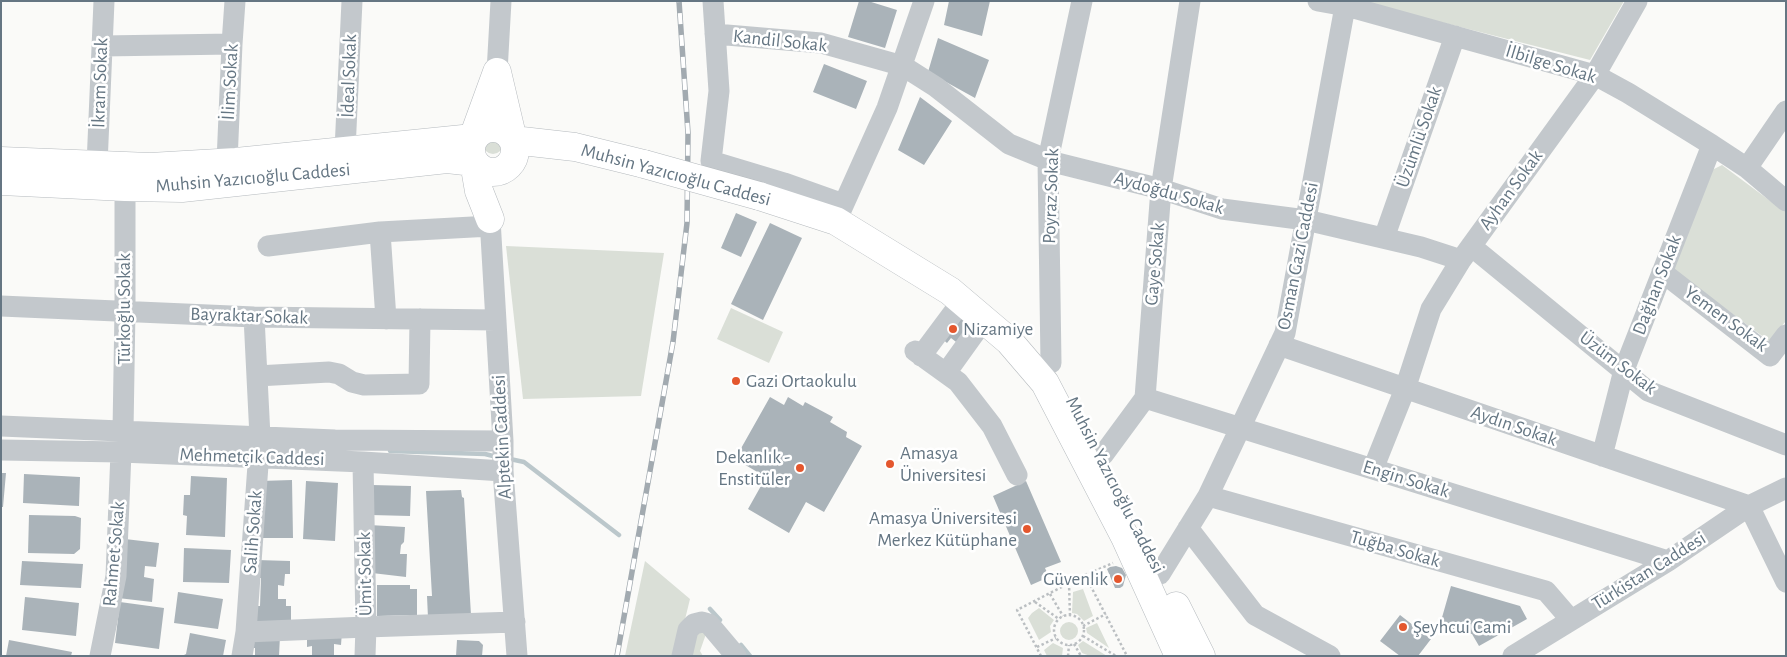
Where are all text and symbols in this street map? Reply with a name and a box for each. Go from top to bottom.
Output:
street label: Kandil Sokak [732,25,828,57]
street label: İdeal Sokak [336,34,362,118]
street label: İkram Sokak [87,38,113,128]
street label: İlbilge Sokak [1503,39,1599,89]
street label: İlim Sokak [217,43,243,121]
street label: Üzümlü Sokak [1391,83,1447,191]
street label: Muhsin Yazıcıoğlu Caddesi [579,139,773,211]
street label: Ayhan Sokak [1474,145,1548,235]
street label: Poyraz Sokak [1038,148,1064,244]
street label: Muhsin Yazıcıoğlu Caddesi [155,158,351,198]
street label: Aydoğdu Sokak [1111,166,1227,220]
street label: Osman Gazi Caddesi [1272,180,1324,332]
street label: Gaye Sokak [1140,222,1170,306]
street label: Dağhan Sokak [1627,232,1687,338]
street label: Türkoğlu Sokak [113,253,135,365]
street label: Yemen Sokak [1680,281,1772,357]
street label: Bayraktar Sokak [190,303,308,329]
place label: Nizamiye [963,318,1033,340]
marker: Nizamiye [947,323,959,335]
street label: Üzüm Sokak [1575,326,1661,400]
place label: Gazi Ortaokulu [746,370,857,392]
street label: Alptekin Caddesi [487,374,517,500]
marker: Gazi Ortaokulu [730,375,742,387]
street label: Muhsin Yazıcıoğlu Caddesi [1060,393,1170,577]
street label: Aydın Sokak [1468,401,1560,451]
place label: Amasya Üniversitesi [900,442,986,486]
street label: Mehmetçik Caddesi [179,443,325,471]
place label: Dekanlık - Enstitüler [715,446,790,490]
street label: Engin Sokak [1360,455,1452,503]
marker: Amasya Üniversitesi [884,458,896,470]
marker: Dekanlık - Enstitüler [794,462,806,474]
street label: Salih Sokak [239,490,267,574]
street label: Rahmet Sokak [98,500,130,608]
place label: Amasya Üniversitesi Merkez Kütüphane [869,507,1017,551]
marker: Amasya Üniversitesi Merkez Kütüphane [1021,523,1033,535]
street label: Tuğba Sokak [1348,525,1442,573]
street label: Türkistan Caddesi [1588,527,1710,615]
street label: Ümit Sokak [353,532,377,616]
place label: Güvenlik [1043,568,1108,590]
marker: Güvenlik [1112,573,1124,585]
place label: Şeyhcui Cami [1413,616,1511,638]
marker: Şeyhcui Cami [1397,621,1409,633]

